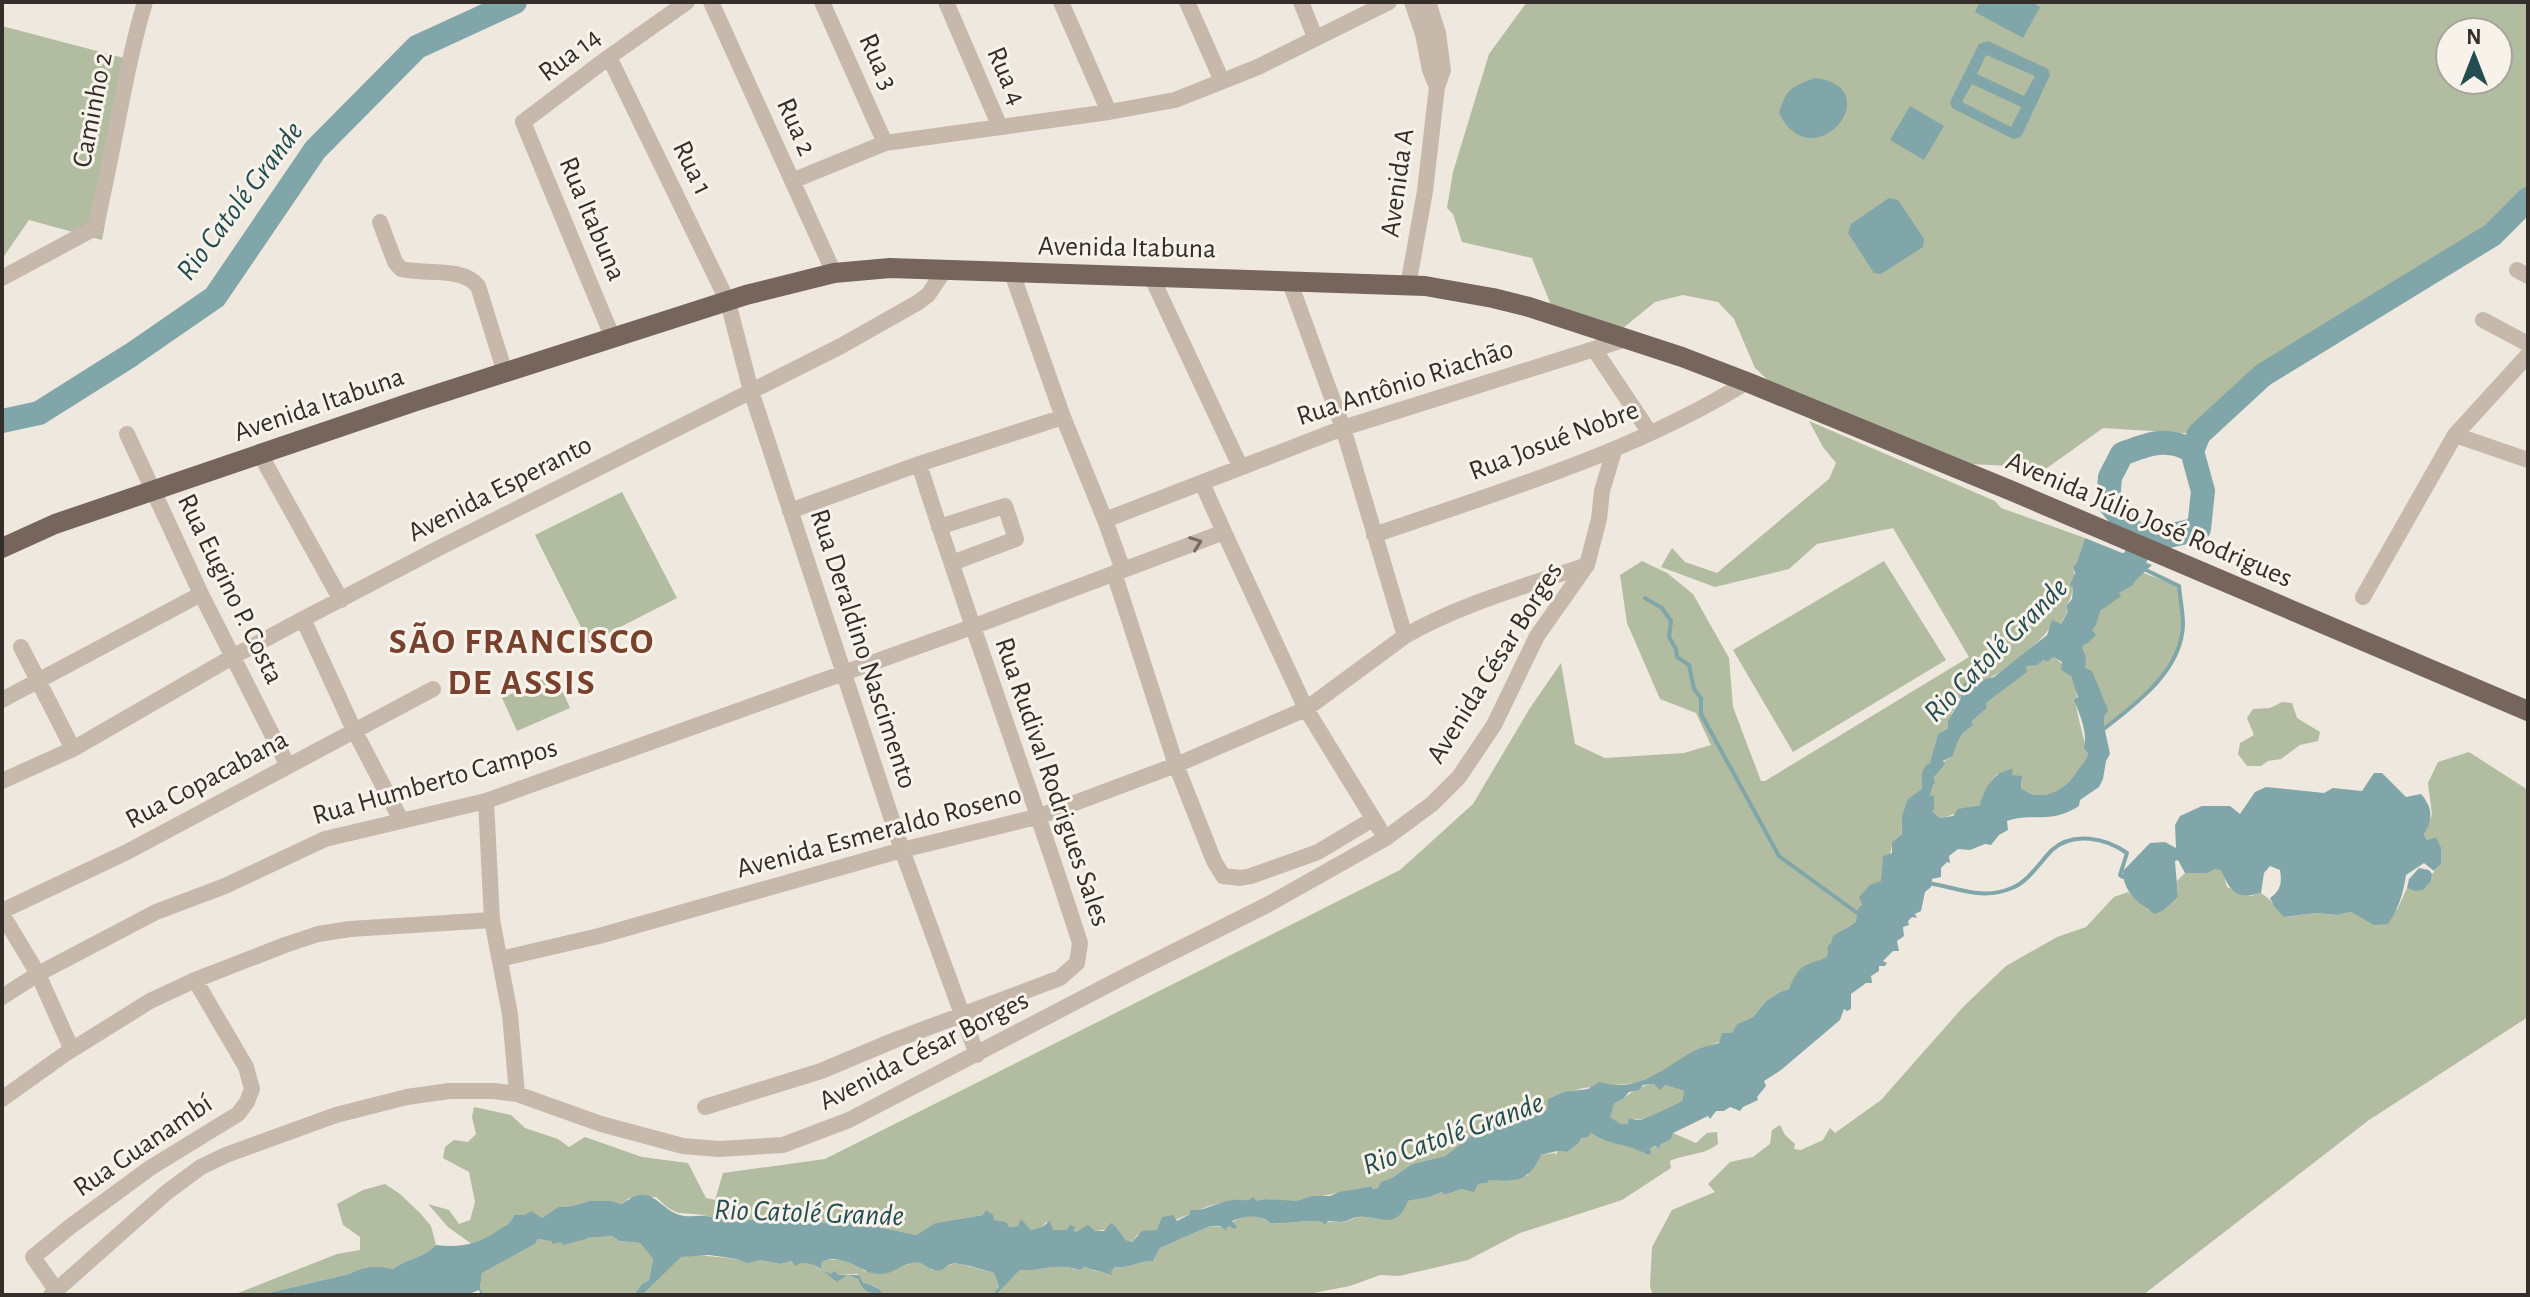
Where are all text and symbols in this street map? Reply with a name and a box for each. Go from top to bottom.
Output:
north arrow [2434,16,2514,96]
street label: Rua 14 [534,23,606,87]
text: N [2466,26,2482,48]
street label: Rua 3 [853,30,903,94]
street label: Rua 4 [981,43,1031,109]
street label: Caminho 2 [68,50,118,170]
street label: Rua 2 [771,94,821,160]
water label: Rio Catolé Grande [171,116,309,286]
street label: Avenida A [1377,127,1419,239]
street label: Rua 1 [667,136,717,200]
street label: Rua Itabuna [553,153,631,285]
street label: Avenida Itabuna [1038,232,1216,264]
street label: Rua Antônio Riachão [1293,335,1517,431]
street label: Avenida Itabuna [230,363,408,447]
street label: Rua Josué Nobre [1465,396,1643,486]
street label: Avenida Esperanto [403,431,597,547]
street label: Avenida Júlio José Rodrigues [2002,447,2296,593]
street label: Rua Eugino P. Costa [172,490,288,689]
street label: Rua Deraldino Nascimento [805,506,921,792]
one-way arrow [1188,536,1202,553]
street label: Avenida César Borges [1422,558,1568,768]
water label: Rio Catolé Grande [1918,572,2074,728]
district label: SÃO FRANCISCO DE ASSIS [389,621,655,701]
street label: Rua Rudival Rodrigues Sales [989,634,1115,930]
street label: Rua Copacabana [121,725,293,835]
street label: Rua Humberto Campos [309,734,561,830]
street label: Avenida Esmeraldo Roseno [734,780,1024,884]
street label: Avenida César Borges [815,986,1033,1116]
water label: Rio Catolé Grande [1359,1087,1547,1181]
street label: Rua Guanambí [69,1089,218,1203]
water label: Rio Catolé Grande [714,1195,904,1231]

